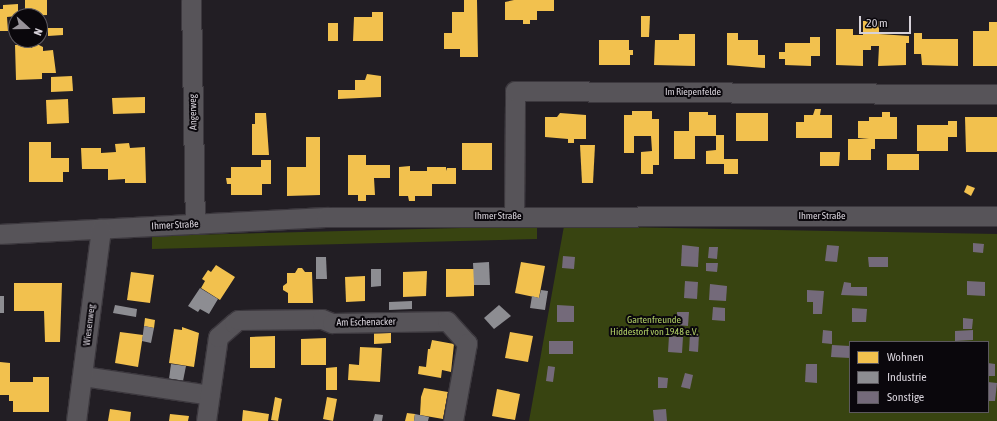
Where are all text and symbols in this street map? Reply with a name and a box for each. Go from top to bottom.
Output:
north arrow [8,8,48,48]
scale bar [861,8,913,34]
text: 20 m [866,16,888,30]
text: N [32,27,45,37]
street label: Im Riepenfelde [665,86,721,98]
street label: Angerweg [187,94,199,130]
street label: Ihmer Straße [474,210,522,222]
street label: Ihmer Straße [798,210,846,222]
street label: Ihmer Straße [151,218,199,232]
street label: Wiesenweg [81,304,97,346]
park label: Gartenfreunde Hiddestorf von 1948 e.V. [610,313,698,336]
street label: Am Eschenacker [336,315,396,329]
legend [849,341,989,413]
text: Wohnen [887,350,924,364]
text: Industrie [887,370,927,384]
text: Sonstige [887,390,924,404]

